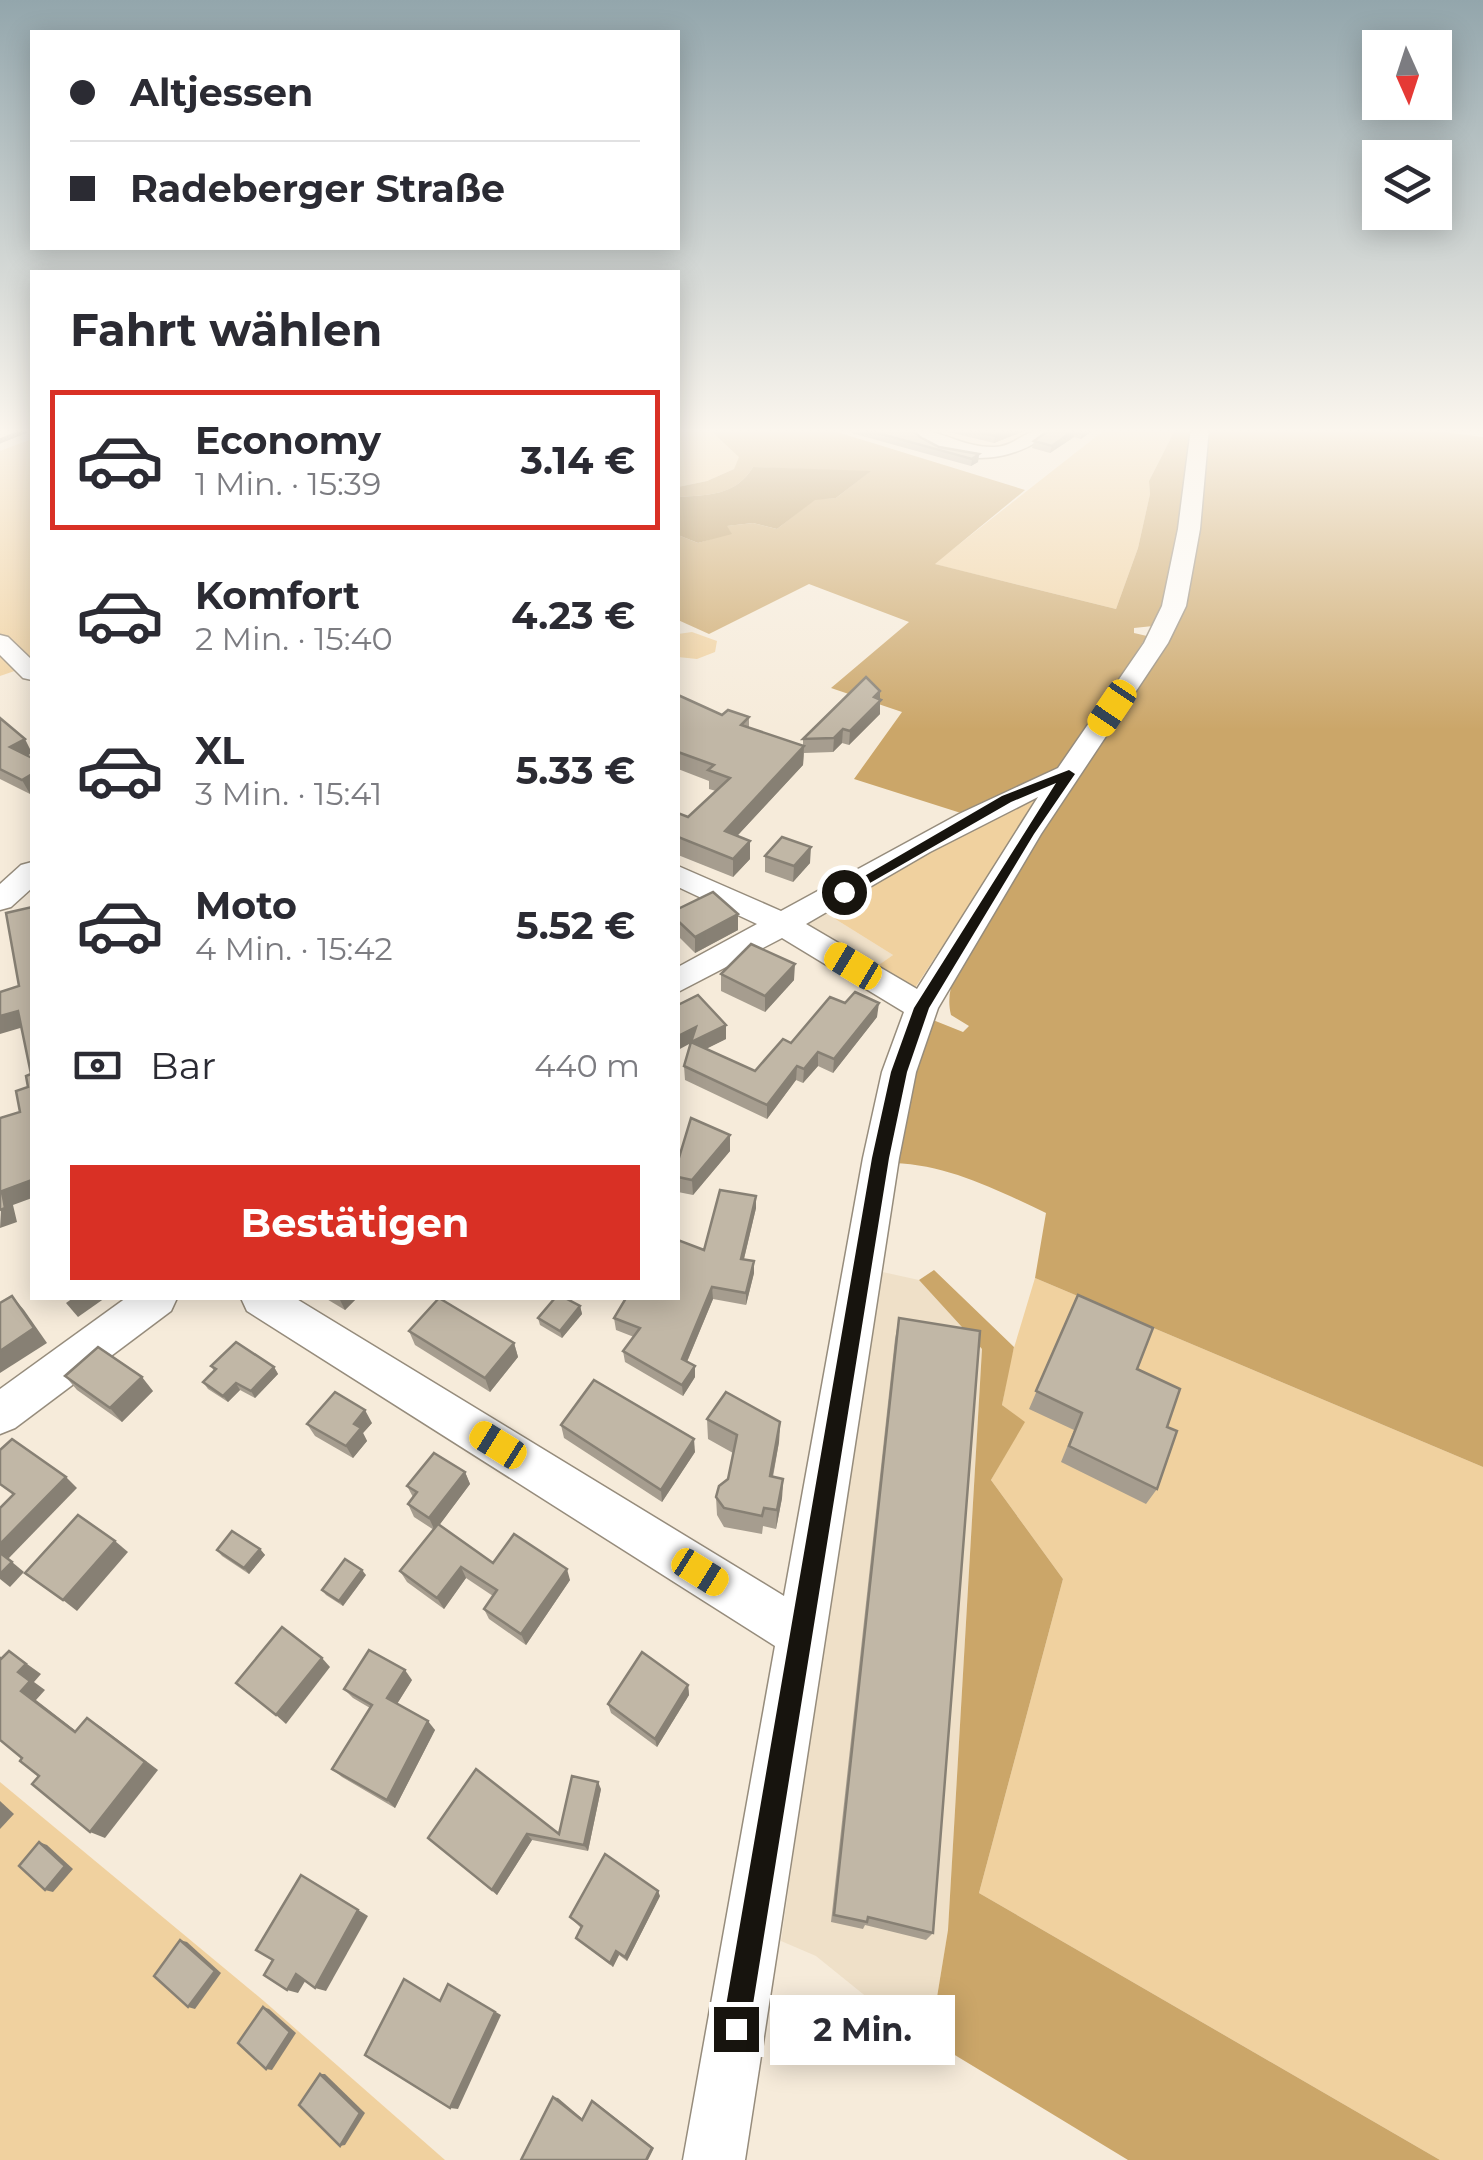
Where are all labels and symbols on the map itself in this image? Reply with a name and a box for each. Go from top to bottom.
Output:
north arrow [1362,30,1452,120]
car [1083,675,1141,741]
route start [822,870,867,915]
car [820,938,886,994]
car [465,1416,531,1474]
car [667,1543,733,1601]
callout: 2 Min. [771,1994,956,2064]
route end [714,2007,759,2052]

